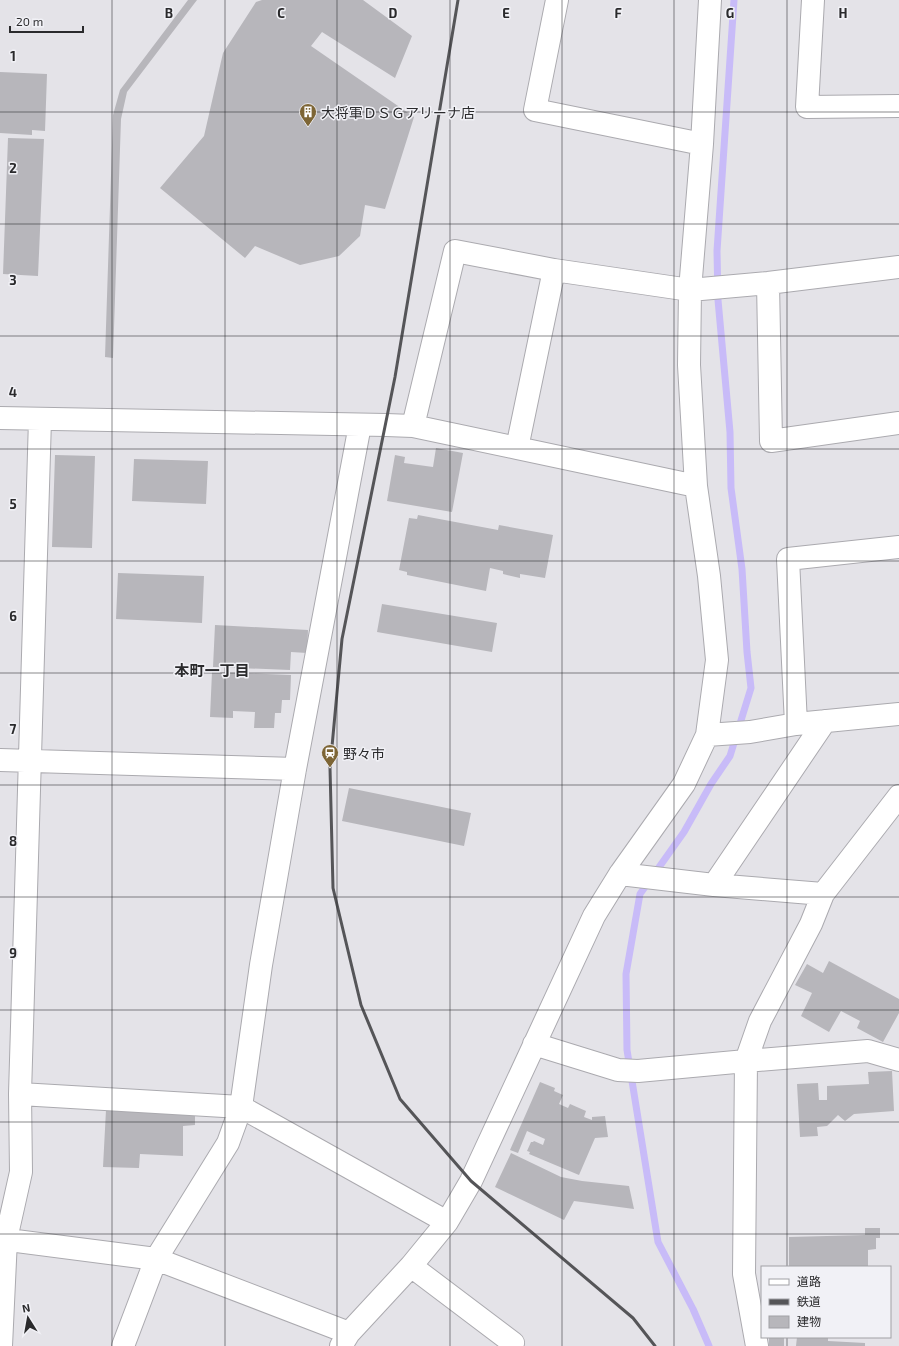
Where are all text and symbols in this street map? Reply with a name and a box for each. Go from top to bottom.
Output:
text: B [165,5,173,21]
text: C [277,5,285,21]
text: D [389,5,398,21]
text: E [502,5,510,21]
text: F [614,5,622,21]
text: G [726,5,734,21]
text: H [839,5,848,21]
scale bar [10,8,83,34]
text: 20 m [16,14,43,28]
text: 1 [10,48,16,64]
building icon: 大将軍ＤＳＧアリーナ店 [298,102,318,127]
place label: 大将軍ＤＳＧアリーナ店 [321,104,475,121]
text: 2 [9,160,17,176]
text: 3 [9,272,17,288]
text: 4 [9,384,17,400]
text: 5 [9,496,17,512]
text: 6 [9,608,17,624]
district label: 本町一丁目 [174,661,250,679]
text: 7 [10,721,17,737]
station icon: 野々市 [320,743,340,768]
place label: 野々市 [343,745,385,762]
text: 8 [9,833,17,849]
text: 9 [9,945,17,961]
legend [761,1266,891,1338]
text: 道路 [797,1274,821,1288]
text: 鉄道 [797,1294,821,1308]
north arrow [8,1298,48,1338]
text: N [21,1301,31,1315]
text: 建物 [797,1314,821,1328]

